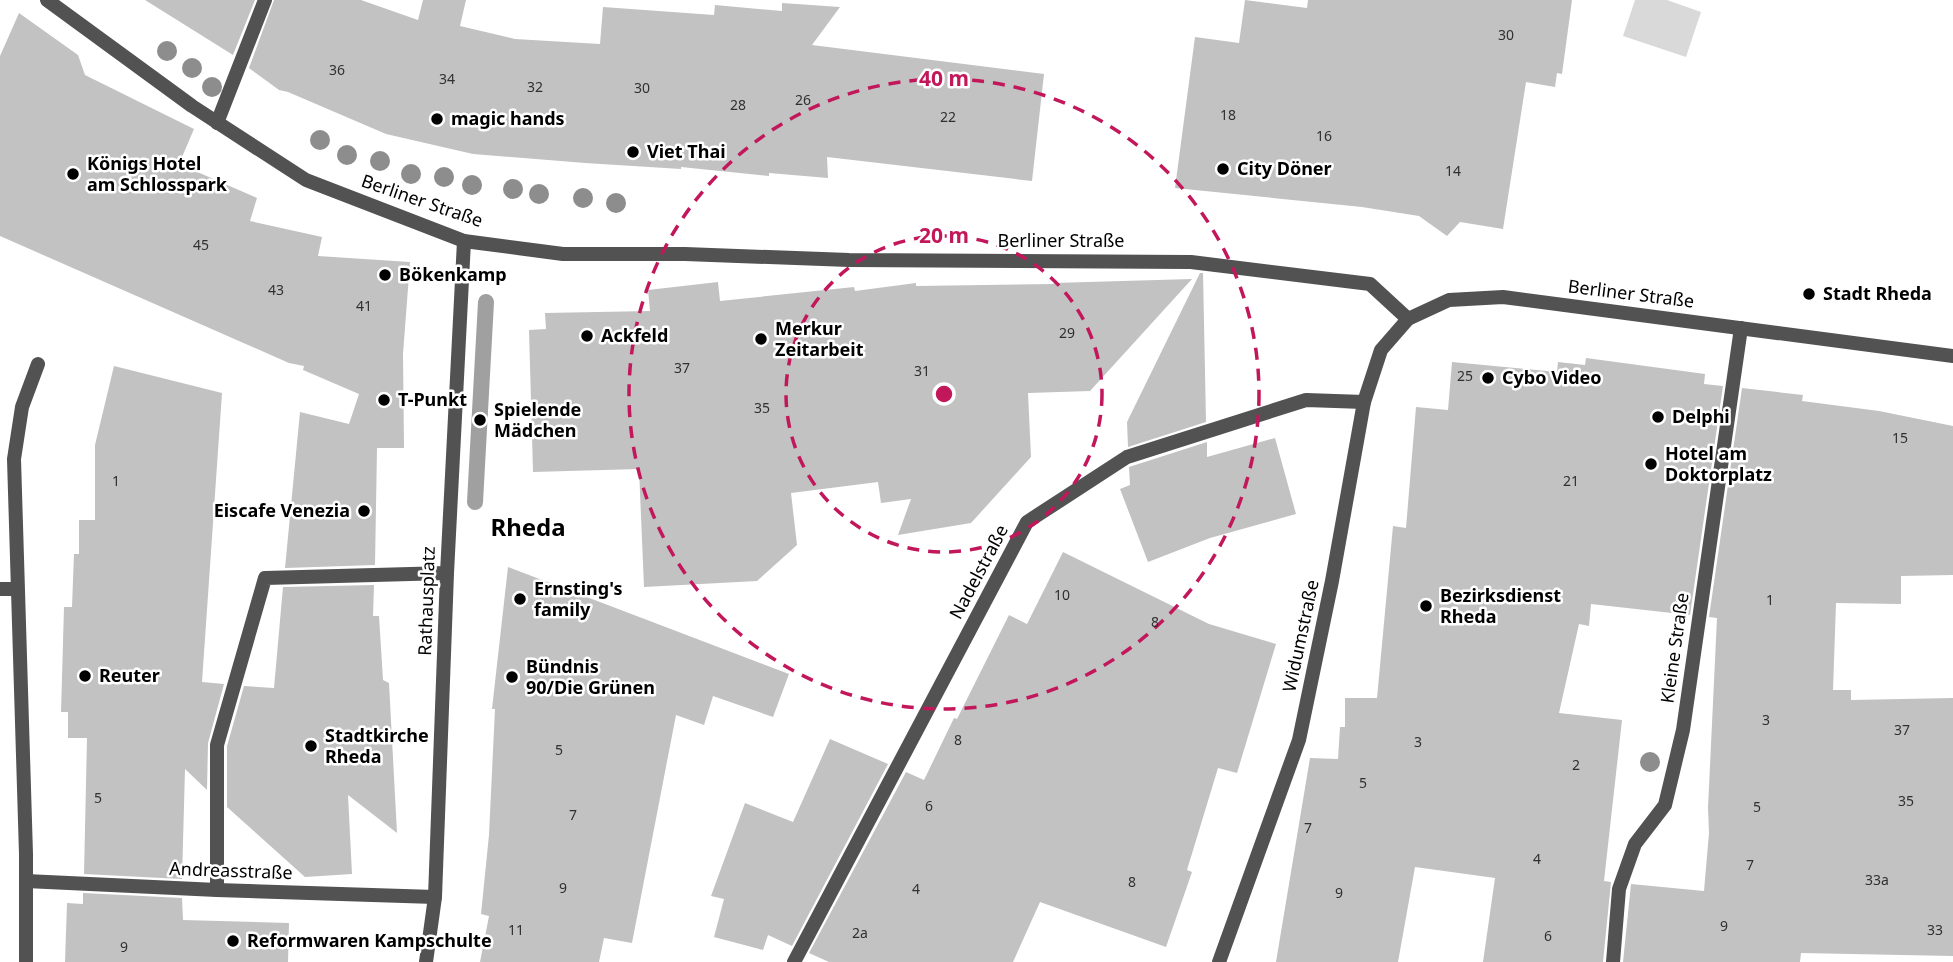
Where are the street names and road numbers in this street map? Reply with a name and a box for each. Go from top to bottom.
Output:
street label: Berliner Straße [358,168,486,232]
street label: Berliner Straße [997,228,1125,252]
street label: Berliner Straße [1567,273,1696,313]
street label: Nadelstraße [943,520,1013,623]
street label: Rathausplatz [412,546,440,656]
street label: Widumstraße [1276,577,1324,694]
street label: Kleine Straße [1654,591,1694,705]
street label: Andreasstraße [169,856,293,884]

